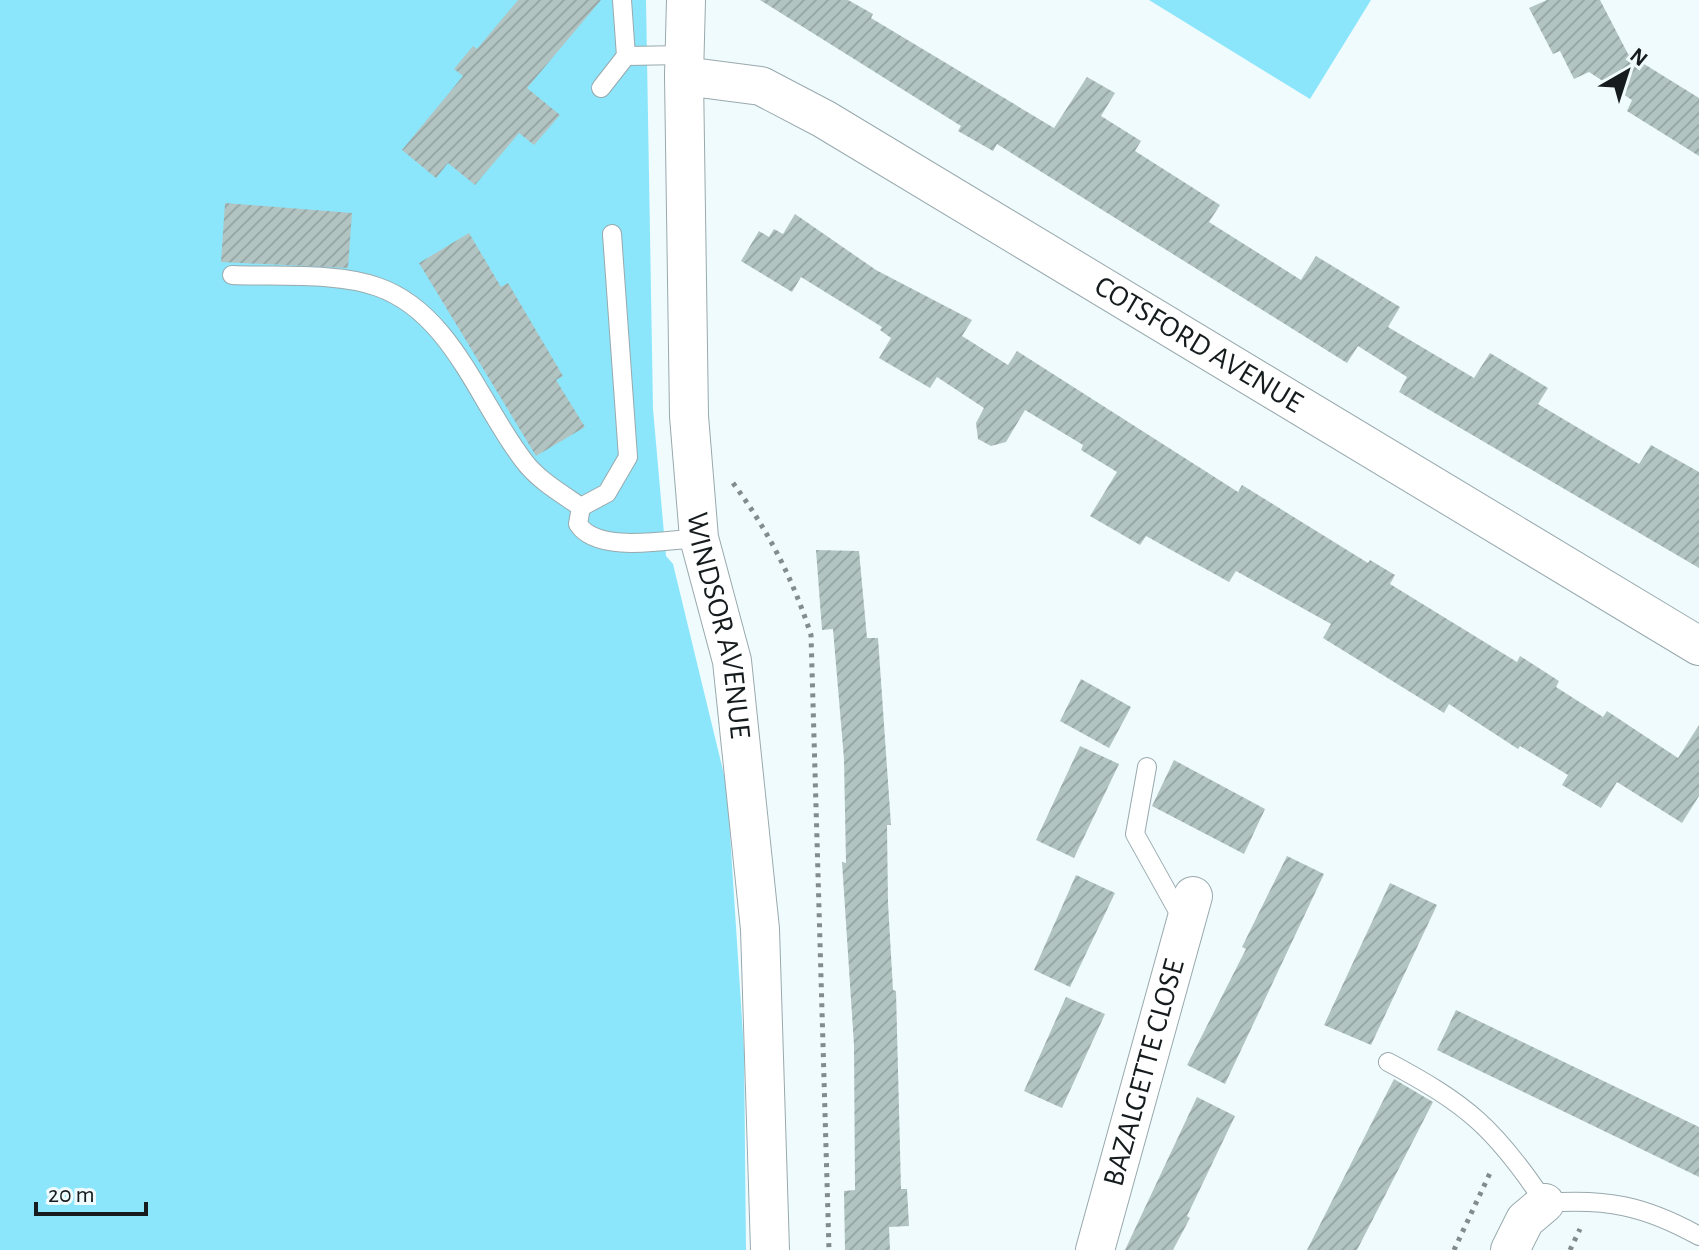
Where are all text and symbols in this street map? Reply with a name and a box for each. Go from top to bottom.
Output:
north arrow [1587,32,1667,112]
text: N [1626,44,1652,71]
street label: COTSFORD AVENUE [1089,271,1308,419]
street label: WINDSOR AVENUE [682,511,755,740]
street label: BAZALGETTE CLOSE [1098,956,1190,1189]
scale bar [36,1166,146,1216]
text: 20 m [48,1183,95,1207]

